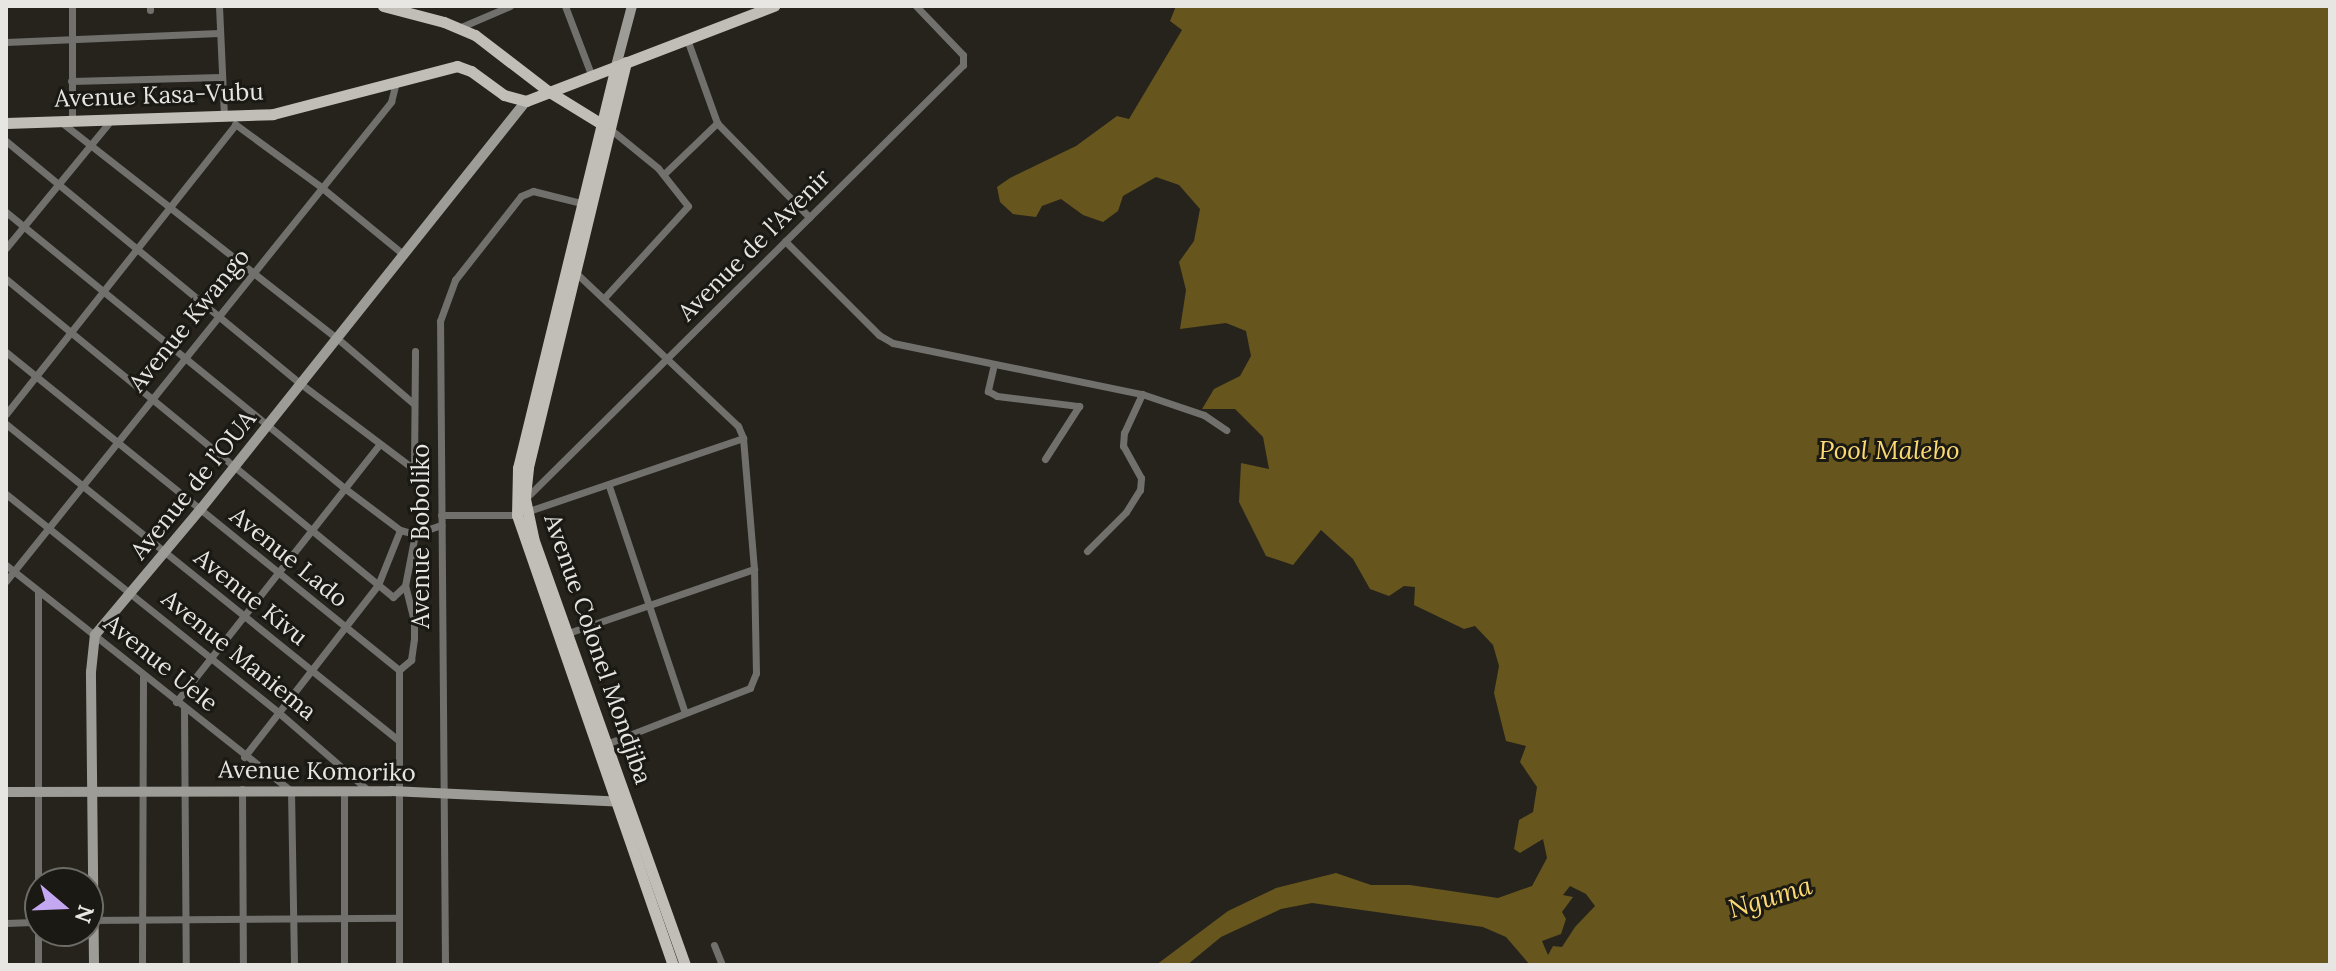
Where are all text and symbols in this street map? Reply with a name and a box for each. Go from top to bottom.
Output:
street label: Avenue Kasa-Vubu [54,77,264,113]
street label: Avenue de l'Avenir [672,163,836,327]
street label: Avenue Kwango [122,243,256,397]
street label: Avenue de l’OUA [124,405,262,565]
water label: Pool Malebo [1819,434,1959,466]
street label: Avenue Boboliko [407,444,435,628]
street label: Avenue Lado [224,501,354,613]
street label: Avenue Colonel Mondjiba [538,510,658,788]
street label: Avenue Kivu [189,543,313,651]
street label: Avenue Maniema [156,584,322,726]
street label: Avenue Uele [98,608,224,718]
street label: Avenue Komoriko [218,755,416,787]
north arrow [24,867,104,947]
water label: Nguma [1724,870,1816,924]
text: N [69,902,101,927]

